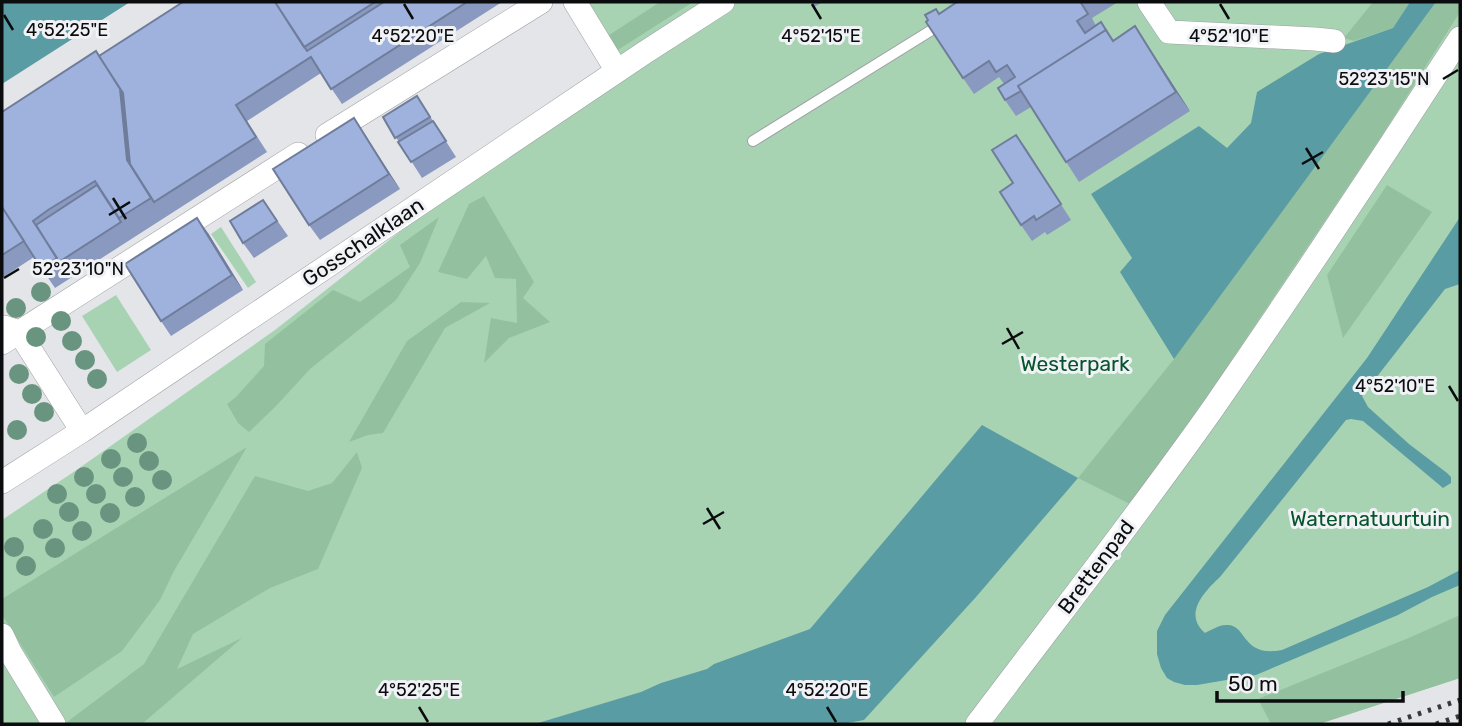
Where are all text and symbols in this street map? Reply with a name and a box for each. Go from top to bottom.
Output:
text: 4°52'25"E [26,19,108,41]
text: 4°52'20"E [372,25,454,47]
text: 4°52'15"E [781,25,861,47]
text: 4°52'10"E [1189,25,1269,47]
text: 52°23'15"N [1338,68,1430,90]
street label: Gosschalklaan [297,192,428,291]
text: 52°23'10"N [32,258,124,280]
park label: Westerpark [1020,351,1130,376]
text: 4°52'10"E [1355,375,1435,397]
park label: Waternatuurtuin [1290,506,1450,531]
street label: Brettenpad [1052,515,1139,619]
scale bar [1217,660,1402,704]
text: 50 m [1228,671,1278,696]
text: 4°52'25"E [378,679,460,701]
text: 4°52'20"E [786,679,868,701]

